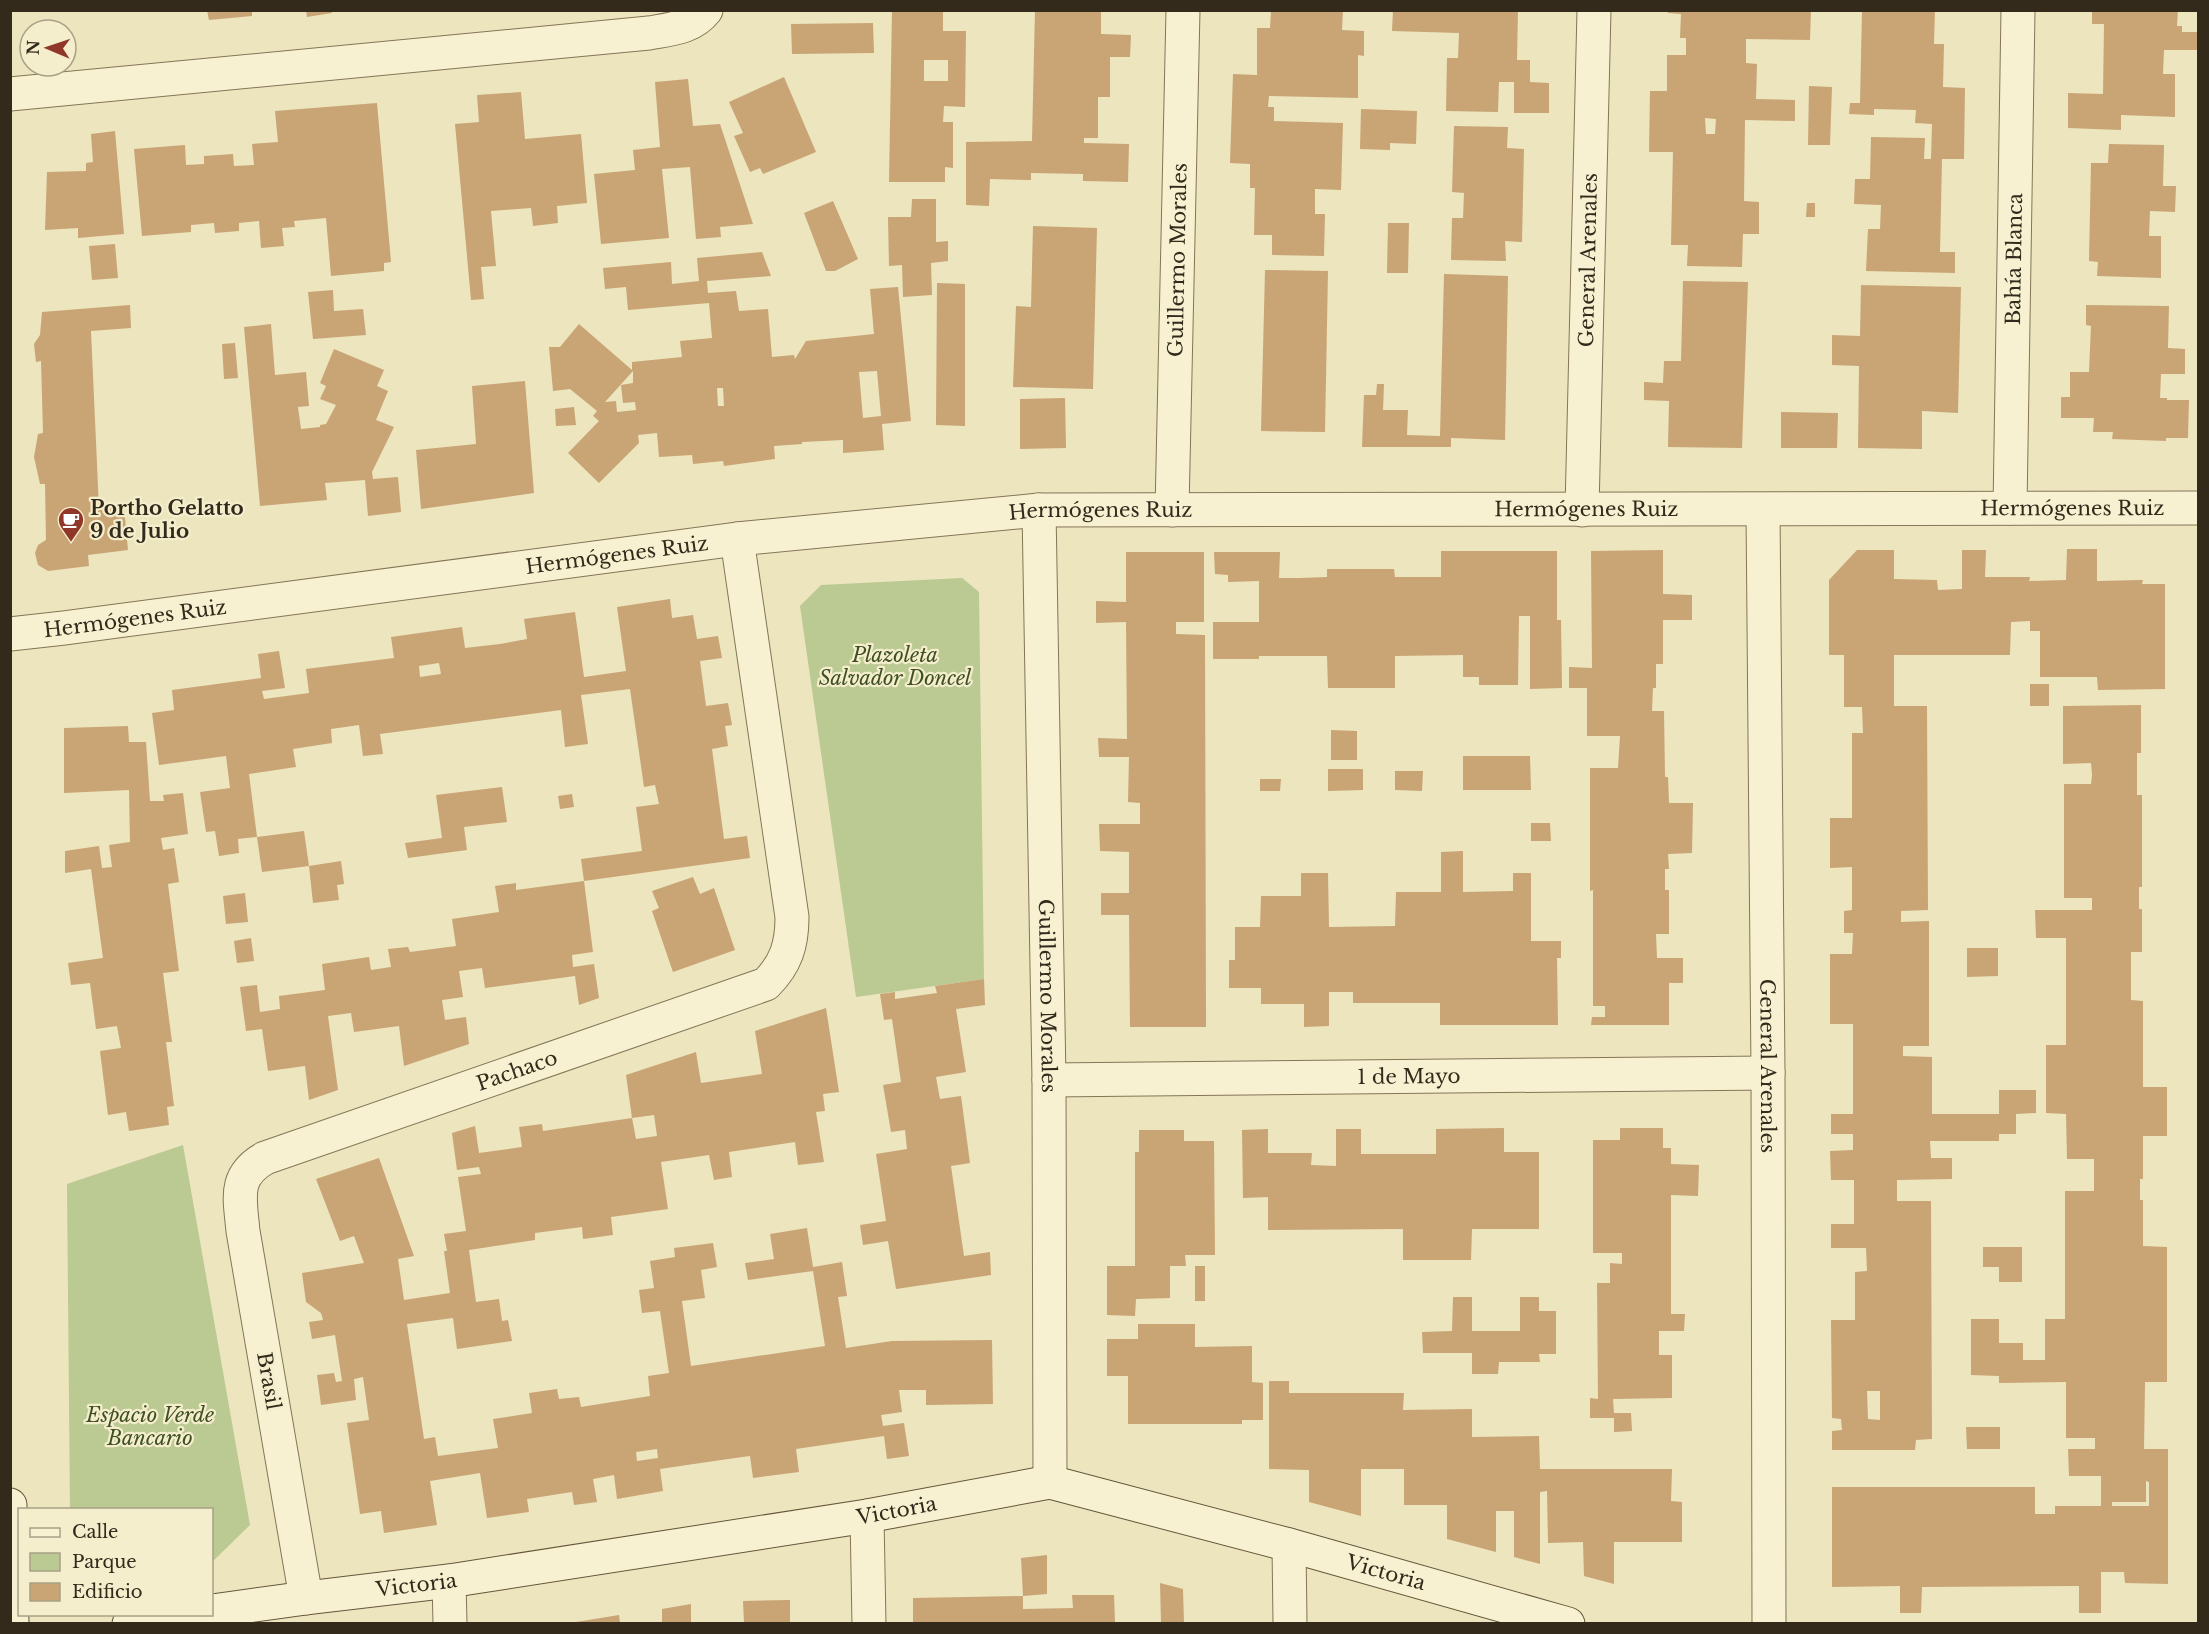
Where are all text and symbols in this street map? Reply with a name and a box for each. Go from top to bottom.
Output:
north arrow [18,18,78,78]
text: N [23,40,43,55]
street label: Guillermo Morales [1163,163,1192,357]
street label: General Arenales [1574,173,1602,348]
street label: Bahía Blanca [2001,192,2027,325]
place label: Portho Gelatto 9 de Julio [90,496,244,543]
street label: Hermógenes Ruiz [1980,496,2165,520]
street label: Hermógenes Ruiz [1494,497,1679,521]
street label: Hermógenes Ruiz [1007,498,1193,525]
cafe icon: Portho Gelatto 9 de Julio [56,505,86,543]
street label: Hermógenes Ruiz [524,531,710,579]
street label: Hermógenes Ruiz [42,595,228,642]
park label: Plazoleta Salvador Doncel [819,643,972,690]
street label: Guillermo Morales [1034,899,1061,1093]
street label: General Arenales [1755,979,1780,1153]
street label: Pachaco [473,1045,561,1096]
street label: 1 de Mayo [1357,1064,1461,1089]
street label: Brasil [252,1350,286,1412]
park label: Espacio Verde Bancario [85,1403,214,1450]
street label: Victoria [854,1491,940,1530]
legend [18,1508,213,1616]
text: Calle [72,1521,118,1543]
street label: Victoria [1343,1550,1429,1595]
text: Parque [72,1551,137,1573]
street label: Victoria [374,1568,459,1602]
text: Edificio [72,1581,143,1603]

